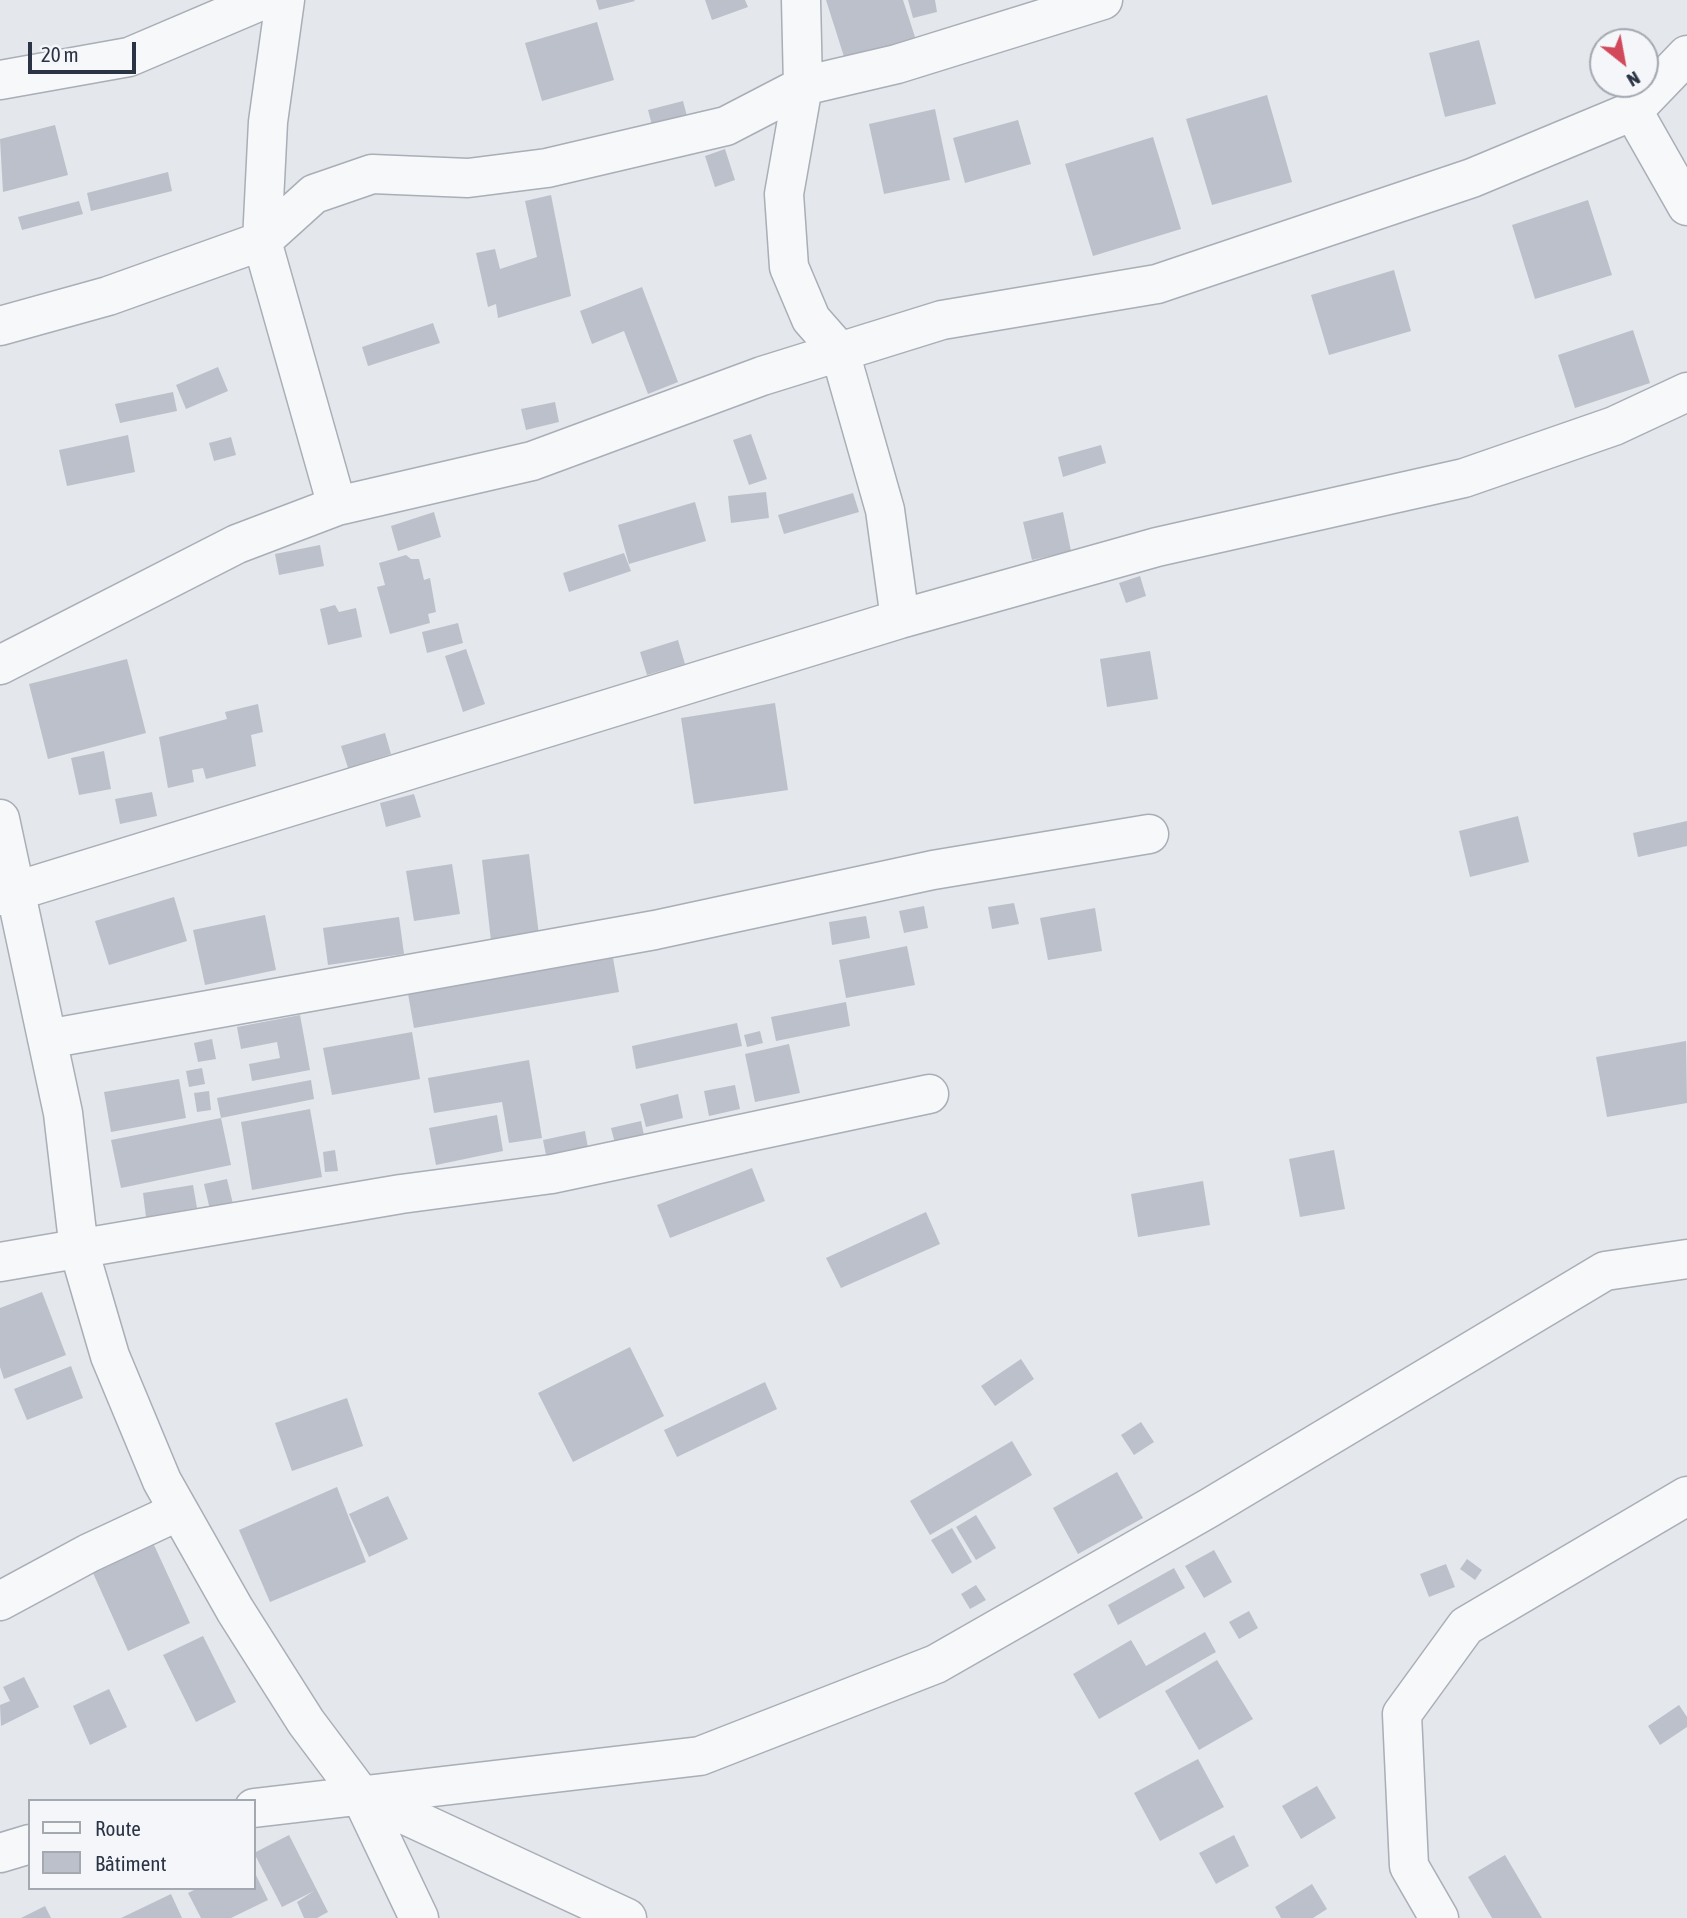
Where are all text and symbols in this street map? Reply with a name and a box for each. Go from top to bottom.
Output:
scale bar [32,28,140,72]
north arrow [1589,28,1659,98]
text: 20 m [41,42,79,66]
text: N [1623,67,1644,92]
legend [28,1799,256,1890]
text: Route [95,1816,141,1840]
text: Bâtiment [95,1851,166,1875]

